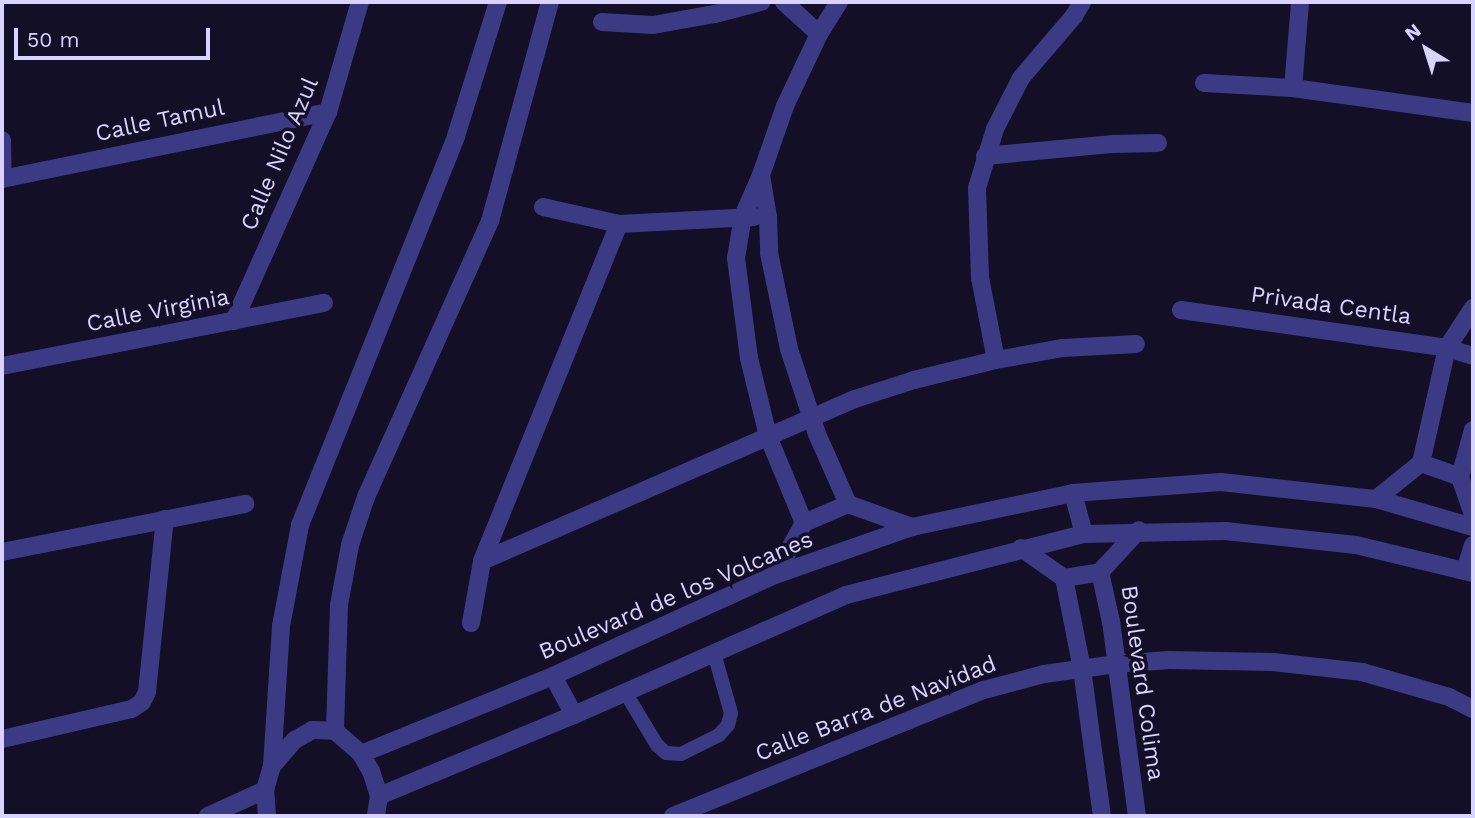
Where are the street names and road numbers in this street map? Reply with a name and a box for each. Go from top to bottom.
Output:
street label: Calle Nilo Azul [235,73,325,235]
street label: Calle Tamul [93,94,227,148]
street label: Privada Centla [1249,281,1413,331]
street label: Calle Virginia [84,284,232,338]
street label: Boulevard de los Volcanes [535,526,817,666]
street label: Boulevard Colima [1115,584,1169,782]
street label: Calle Barra de Navidad [751,650,1001,768]

